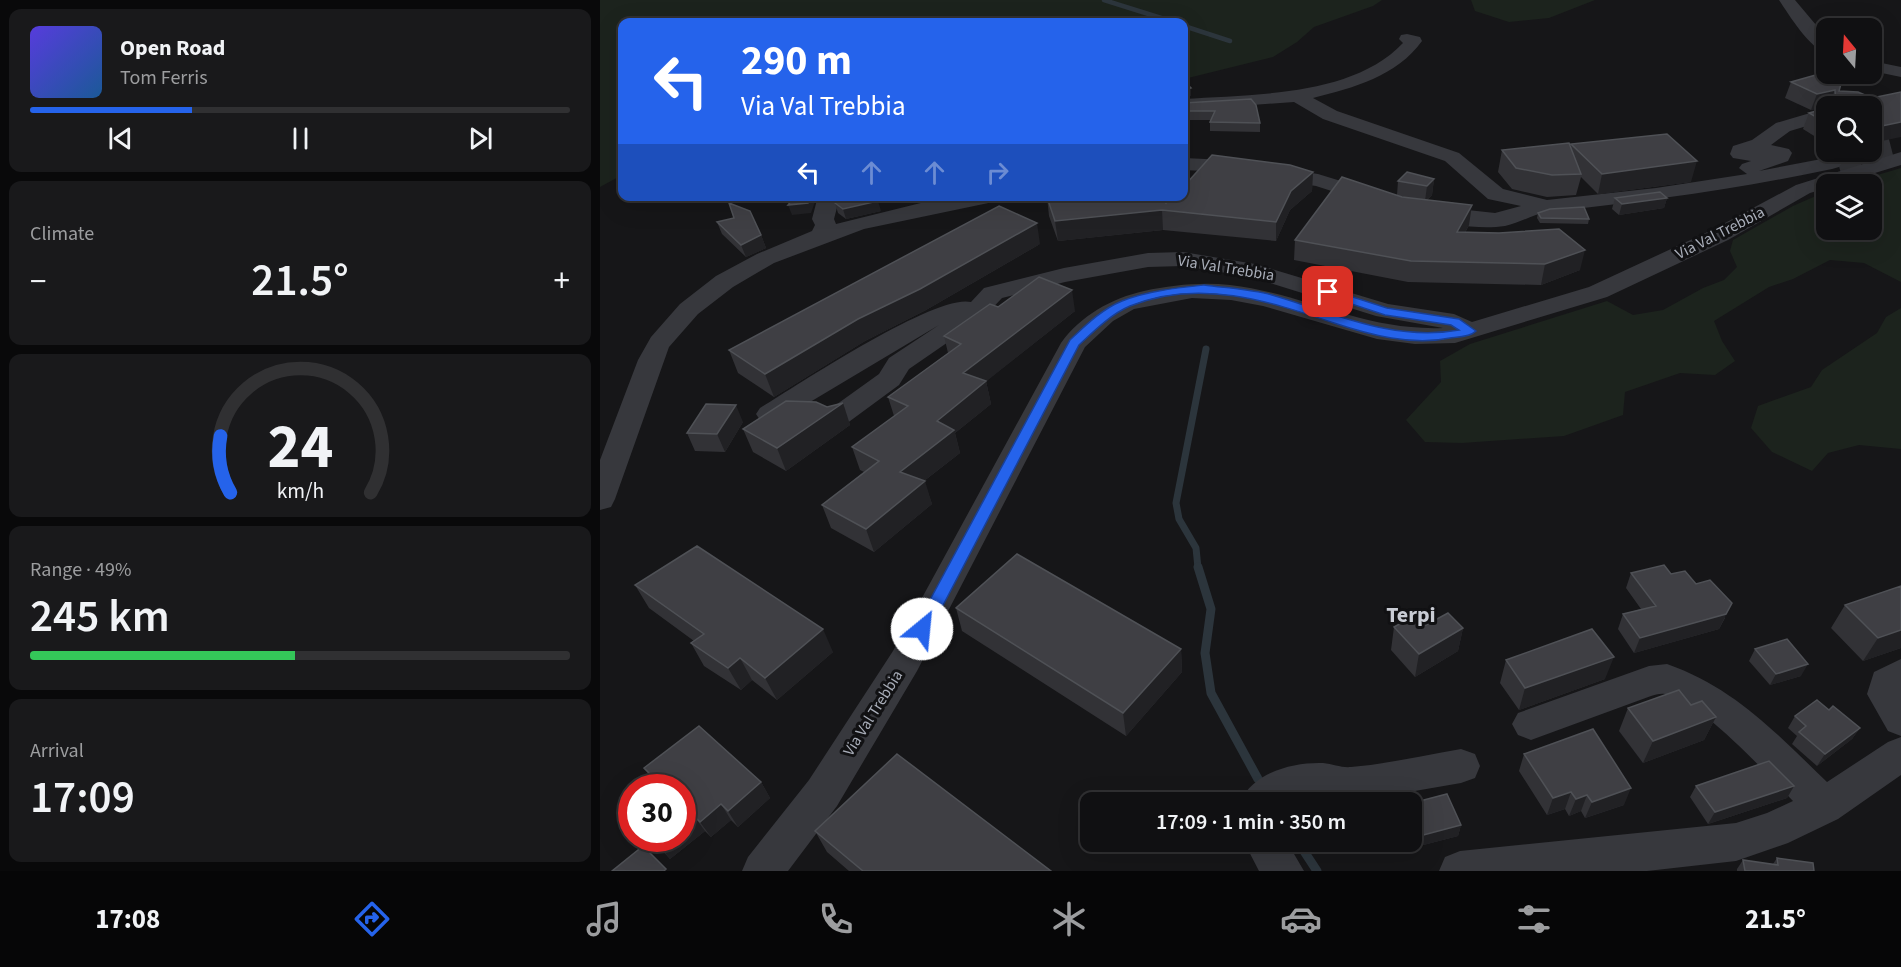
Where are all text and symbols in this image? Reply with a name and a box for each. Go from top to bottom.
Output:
north arrow [1816,18,1882,84]
map controls [1816,18,1882,240]
text: 290 m [741,31,852,91]
text: Open Road [120,32,225,64]
icon: left [642,42,720,120]
text: Tom Ferris [120,64,208,92]
text: Via Val Trebbia [741,87,906,126]
button: search [1816,96,1882,162]
icon: previous [104,122,137,155]
icon: pause [284,122,317,155]
icon: next [464,122,497,155]
icon: left [792,156,825,189]
icon: ahead [855,156,888,189]
icon: ahead [918,156,951,189]
icon: right [981,156,1014,189]
button: layers [1816,174,1882,240]
street label: Via Val Trebbia [1672,201,1768,265]
text: Climate [30,220,94,248]
text: 21.5° [251,249,349,313]
street label: Via Val Trebbia [1176,250,1276,286]
text: − [30,258,46,305]
text: + [554,258,570,305]
pin [1302,266,1353,317]
icon: arrive [1311,275,1344,308]
text: 24 [267,403,333,492]
text: km/h [276,476,324,507]
text: Range · 49% [30,556,131,584]
text: 245 km [30,585,170,649]
position arrow [890,597,954,661]
district label: Terpi [1386,599,1436,631]
street label: Via Val Trebbia [838,666,908,760]
text: Arrival [30,737,84,765]
text: 17:09 [30,766,135,830]
speed limit sign: 30 [618,774,696,852]
text: 17:09 · 1 min · 350 m [1156,806,1346,838]
icon: directions [351,898,393,940]
icon: music [583,898,625,940]
icon: phone [815,898,857,940]
icon: climate [1048,898,1090,940]
icon: car [1280,898,1322,940]
icon: filters [1513,898,1555,940]
text: 17:08 [95,900,160,939]
text: 21.5° [1745,900,1806,939]

